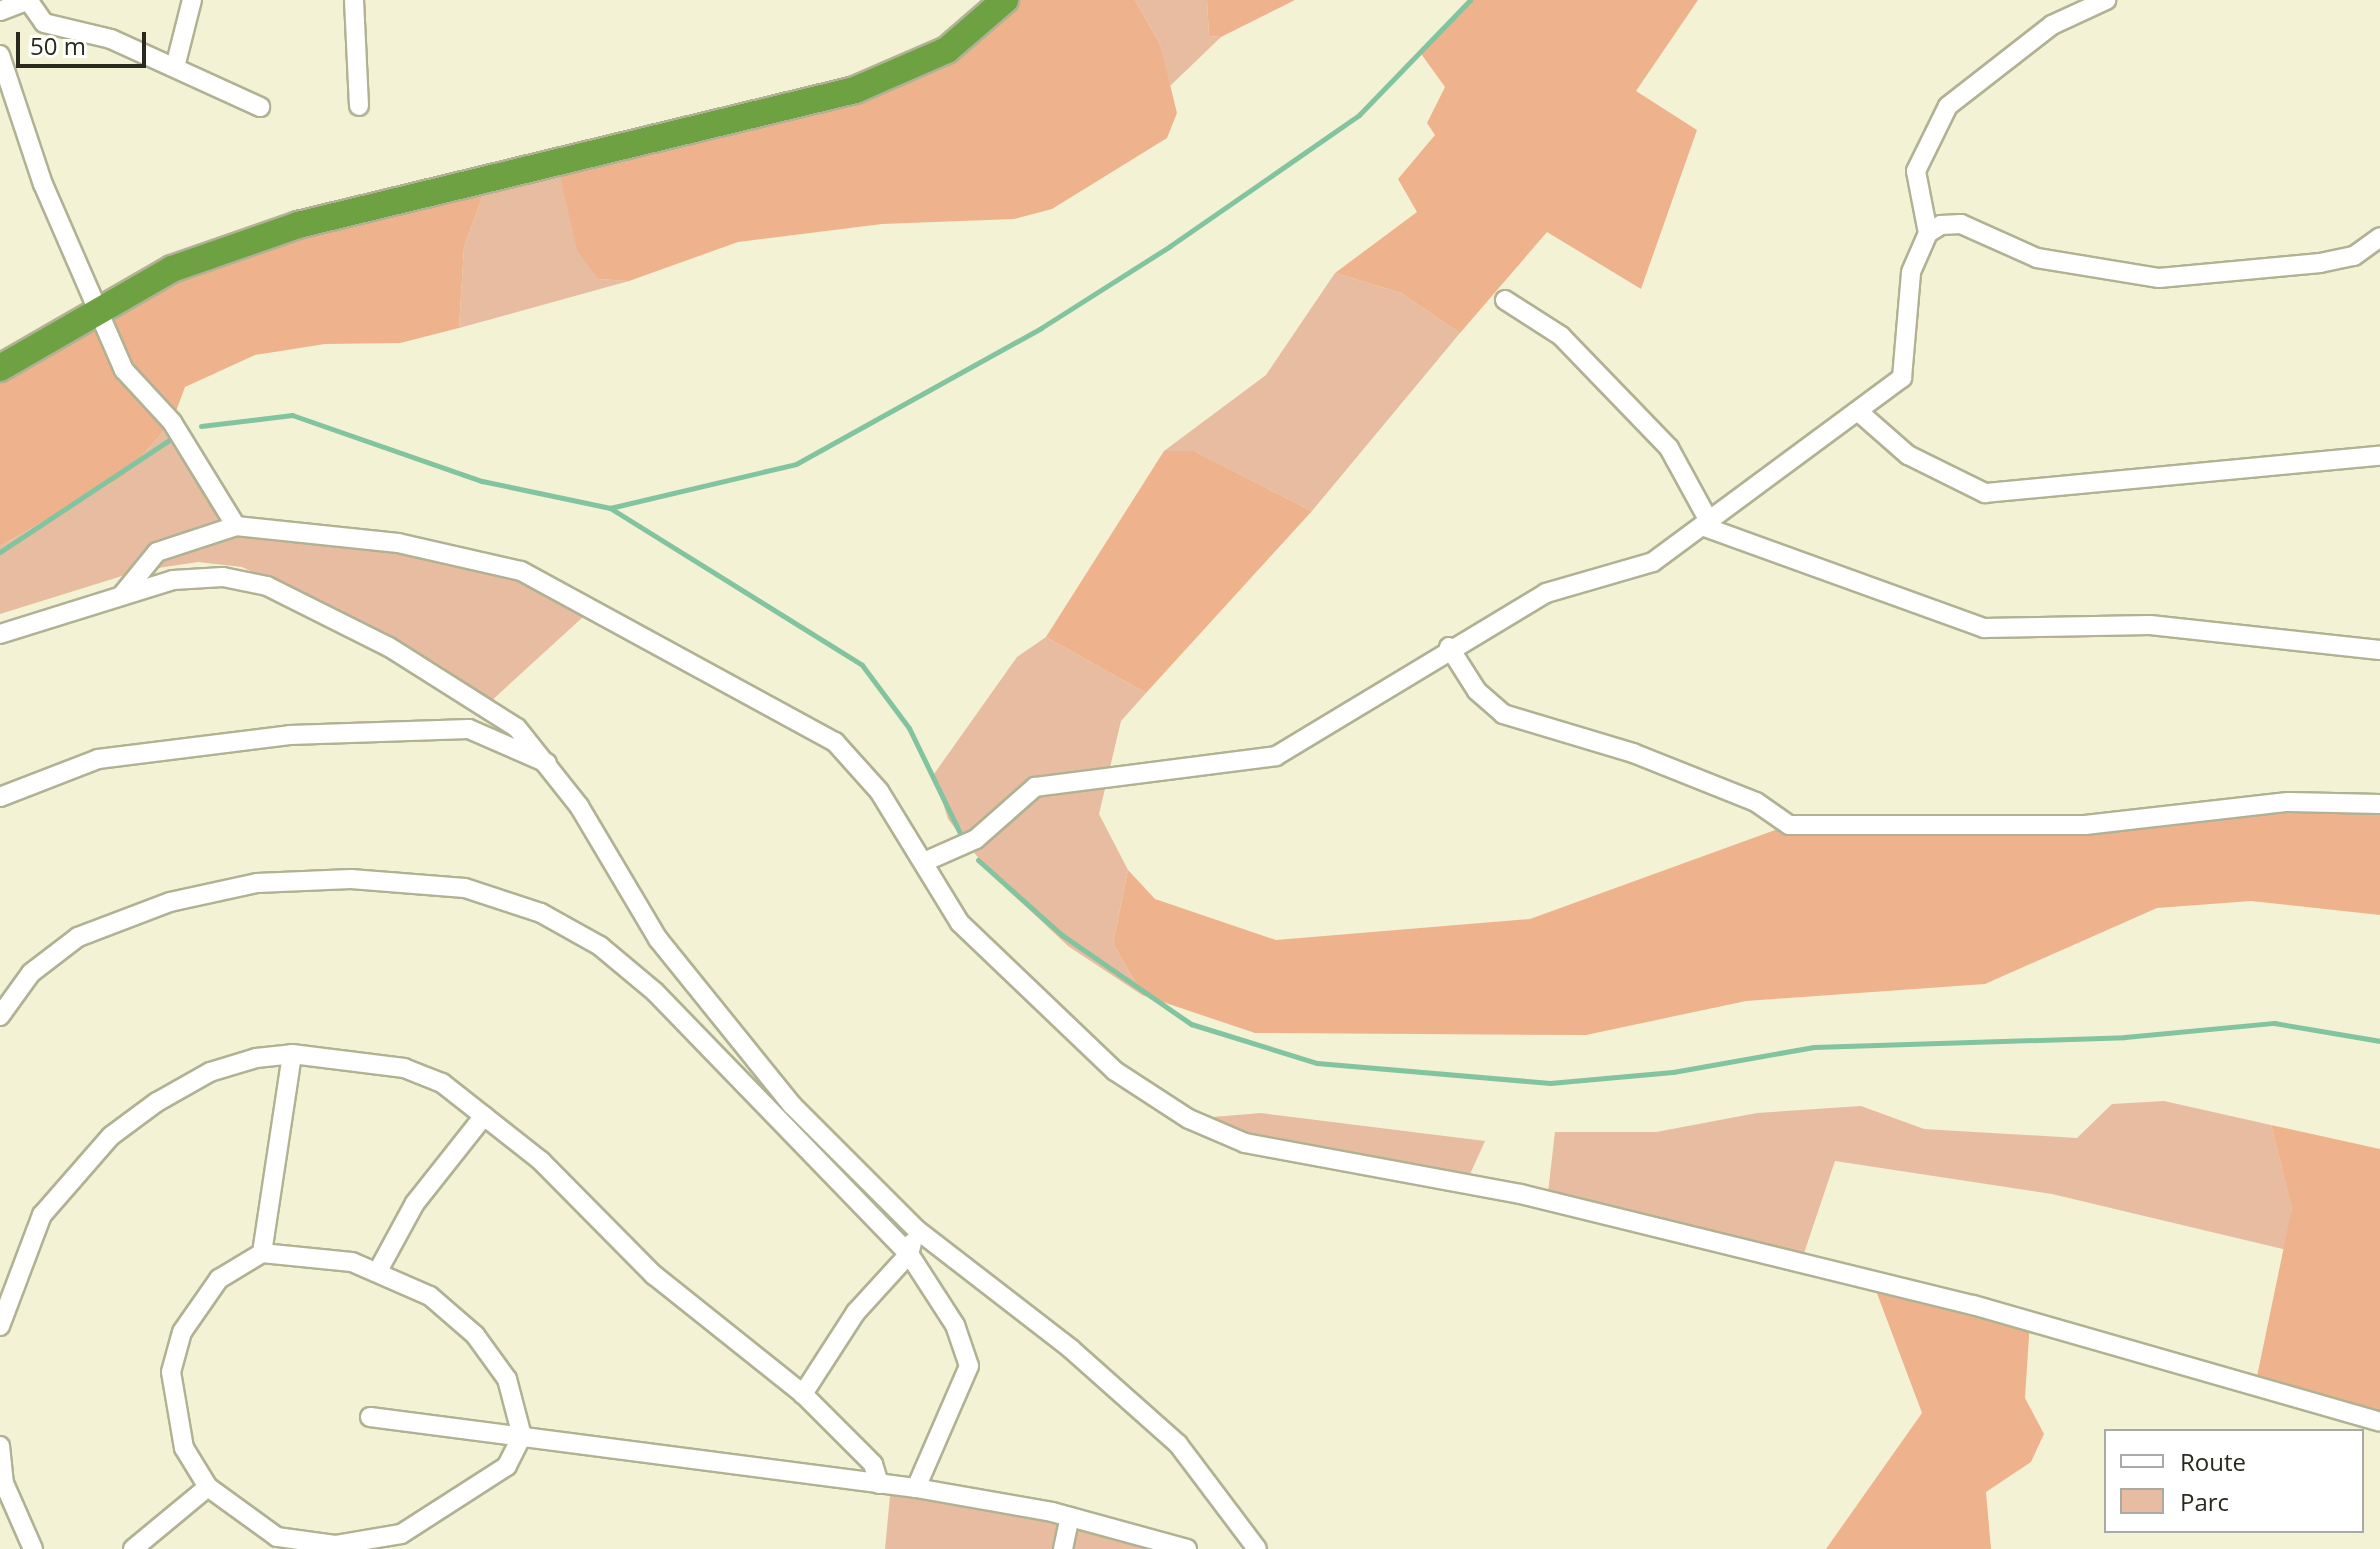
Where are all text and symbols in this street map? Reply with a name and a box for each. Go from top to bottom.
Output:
scale bar [20,16,150,66]
text: 50 m [30,29,86,62]
legend [2104,1429,2364,1533]
text: Route [2180,1445,2246,1478]
text: Parc [2180,1485,2229,1518]

